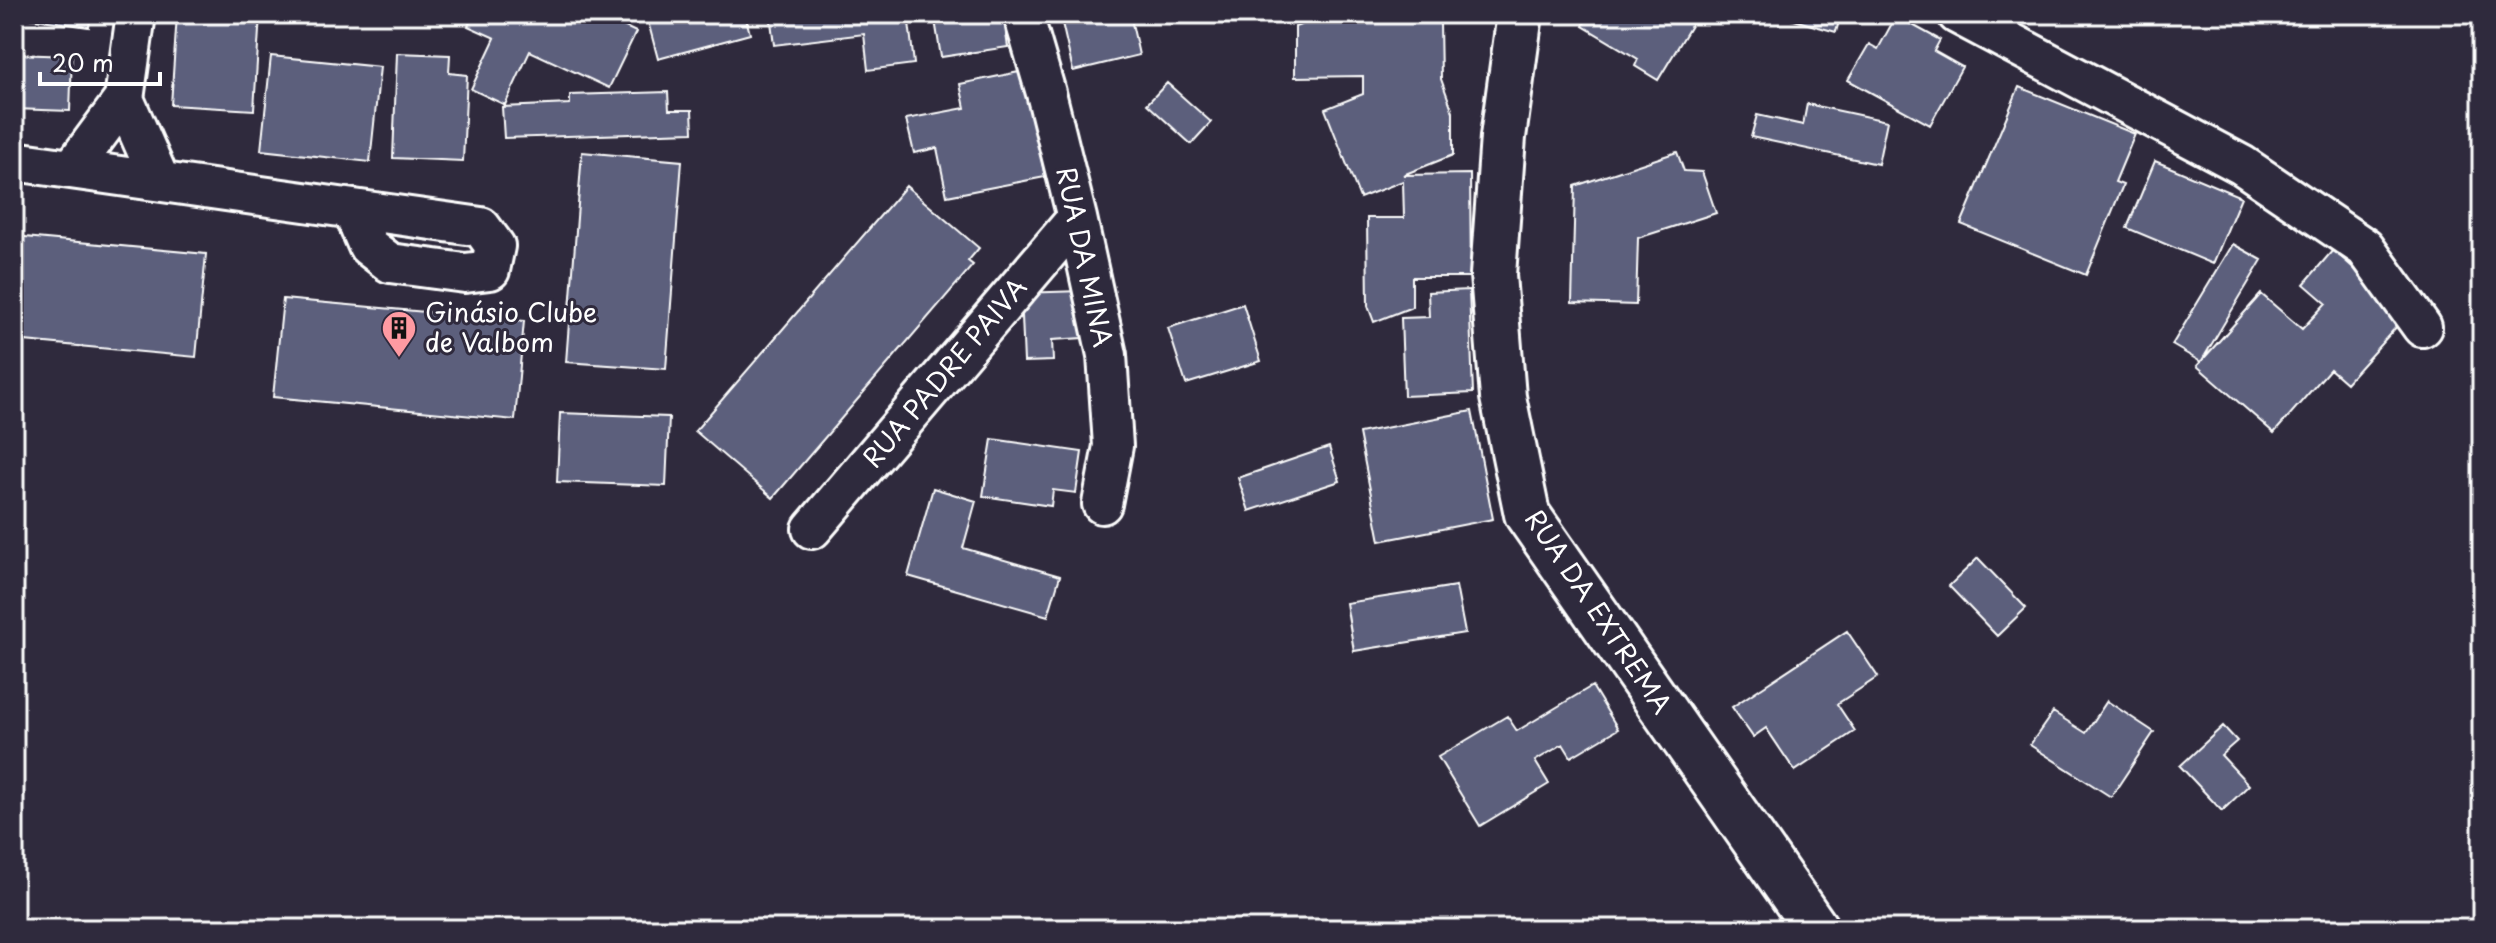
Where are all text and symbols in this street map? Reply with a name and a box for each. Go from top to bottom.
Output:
scale bar [40,36,160,86]
text: 20 m [52,44,114,80]
street label: RUA DA MINA [1047,163,1124,350]
street label: RUA PADRE PAIVA [853,268,1035,476]
place label: Ginásio Clube de Valbom [425,292,597,361]
building icon: Ginásio Clube de Valbom [380,309,418,359]
street label: RUA DA EXTREMA [1516,501,1682,721]

